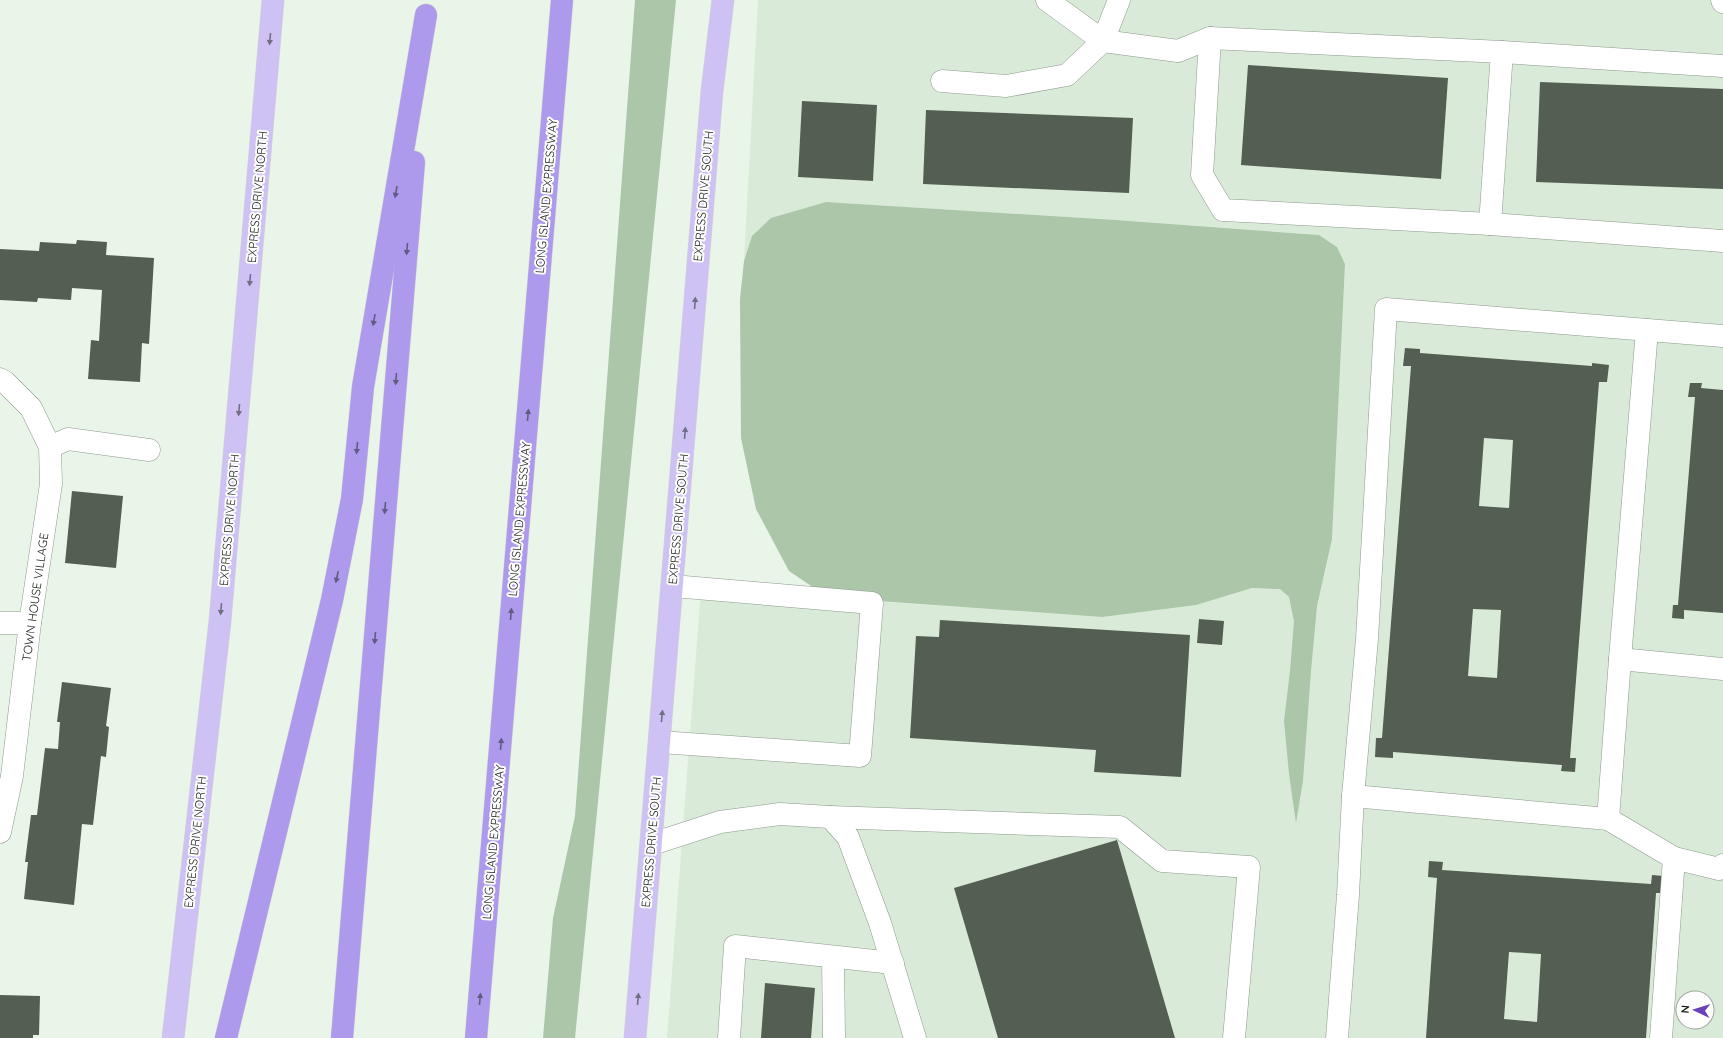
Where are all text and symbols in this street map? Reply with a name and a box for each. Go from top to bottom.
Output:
one-way arrow [267,33,273,45]
street label: LONG ISLAND EXPRESSWAY [532,118,560,274]
street label: EXPRESS DRIVE NORTH [244,130,270,264]
street label: EXPRESS DRIVE SOUTH [690,130,716,262]
one-way arrow [393,185,399,198]
one-way arrow [403,243,410,255]
one-way arrow [246,274,253,286]
one-way arrow [692,297,699,309]
one-way arrow [371,314,377,326]
one-way arrow [392,373,399,385]
one-way arrow [235,404,242,416]
one-way arrow [525,409,531,421]
one-way arrow [682,427,689,439]
street label: LONG ISLAND EXPRESSWAY [505,441,533,597]
one-way arrow [354,442,360,455]
street label: EXPRESS DRIVE NORTH [216,453,242,587]
street label: EXPRESS DRIVE SOUTH [665,453,691,585]
one-way arrow [382,502,389,514]
street label: TOWN HOUSE VILLAGE [19,532,51,662]
one-way arrow [334,571,340,583]
one-way arrow [217,603,224,615]
one-way arrow [508,608,515,620]
one-way arrow [371,632,378,644]
one-way arrow [658,710,665,722]
one-way arrow [497,738,504,750]
street label: LONG ISLAND EXPRESSWAY [479,764,507,920]
street label: EXPRESS DRIVE NORTH [181,775,209,909]
street label: EXPRESS DRIVE SOUTH [638,776,664,908]
north arrow [1675,990,1715,1030]
one-way arrow [476,993,483,1005]
one-way arrow [635,993,642,1005]
text: N [1678,1005,1692,1014]

